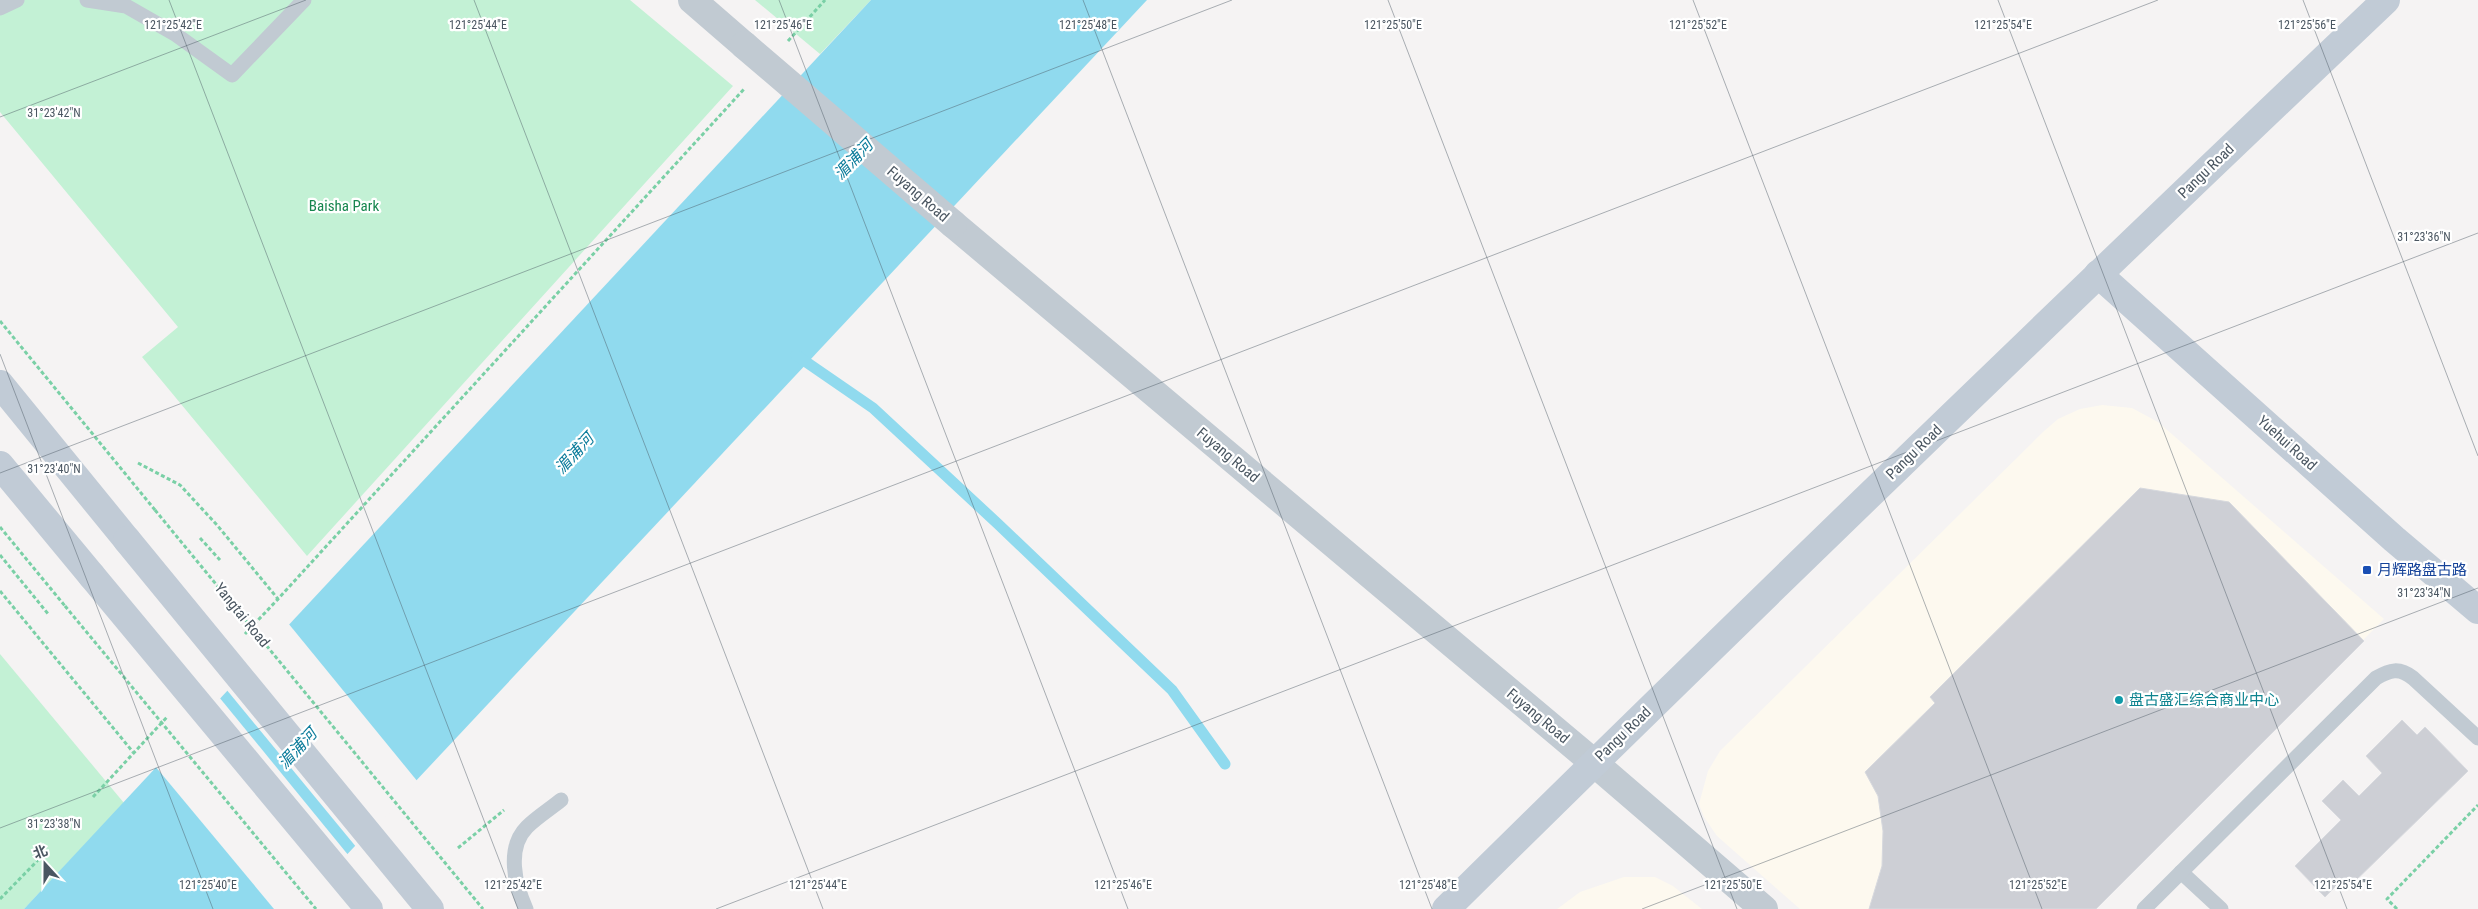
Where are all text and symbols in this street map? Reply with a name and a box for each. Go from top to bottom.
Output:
text: 121°25'42"E [144,18,202,32]
text: 121°25'44"E [449,18,507,32]
text: 121°25'46"E [754,18,812,32]
text: 121°25'48"E [1059,18,1117,32]
text: 121°25'50"E [1364,18,1422,32]
text: 121°25'52"E [1669,18,1727,32]
text: 121°25'54"E [1974,18,2032,32]
text: 121°25'56"E [2278,18,2336,32]
text: 31°23'42"N [27,106,81,120]
water label: 湄浦河 [830,133,879,183]
street label: Pangu Road [2174,140,2238,202]
street label: Fuyang Road [883,162,953,226]
park label: Baisha Park [309,197,379,215]
text: 31°23'36"N [2397,230,2451,244]
street label: Yuehui Road [2254,412,2320,474]
street label: Pangu Road [1882,421,1946,483]
street label: Fuyang Road [1193,424,1263,486]
water label: 湄浦河 [551,427,600,477]
text: 31°23'40"N [27,462,81,476]
place label: 月辉路盘古路 [2377,561,2467,579]
marker: 月辉路盘古路 [2361,564,2373,576]
street label: Yangtai Road [211,579,273,651]
text: 31°23'34"N [2397,586,2451,600]
street label: Fuyang Road [1503,685,1573,747]
place label: 盘古盛汇综合商业中心 [2129,691,2279,709]
marker: 盘古盛汇综合商业中心 [2113,694,2125,706]
street label: Pangu Road [1591,703,1655,765]
water label: 湄浦河 [274,722,323,772]
text: 31°23'38"N [27,817,81,831]
north arrow [20,839,70,889]
text: 北 [31,842,50,862]
text: 121°25'40"E [179,878,237,892]
text: 121°25'42"E [484,878,542,892]
text: 121°25'44"E [789,878,847,892]
text: 121°25'46"E [1094,878,1152,892]
text: 121°25'48"E [1399,878,1457,892]
text: 121°25'50"E [1704,878,1762,892]
text: 121°25'52"E [2009,878,2067,892]
text: 121°25'54"E [2314,878,2372,892]

